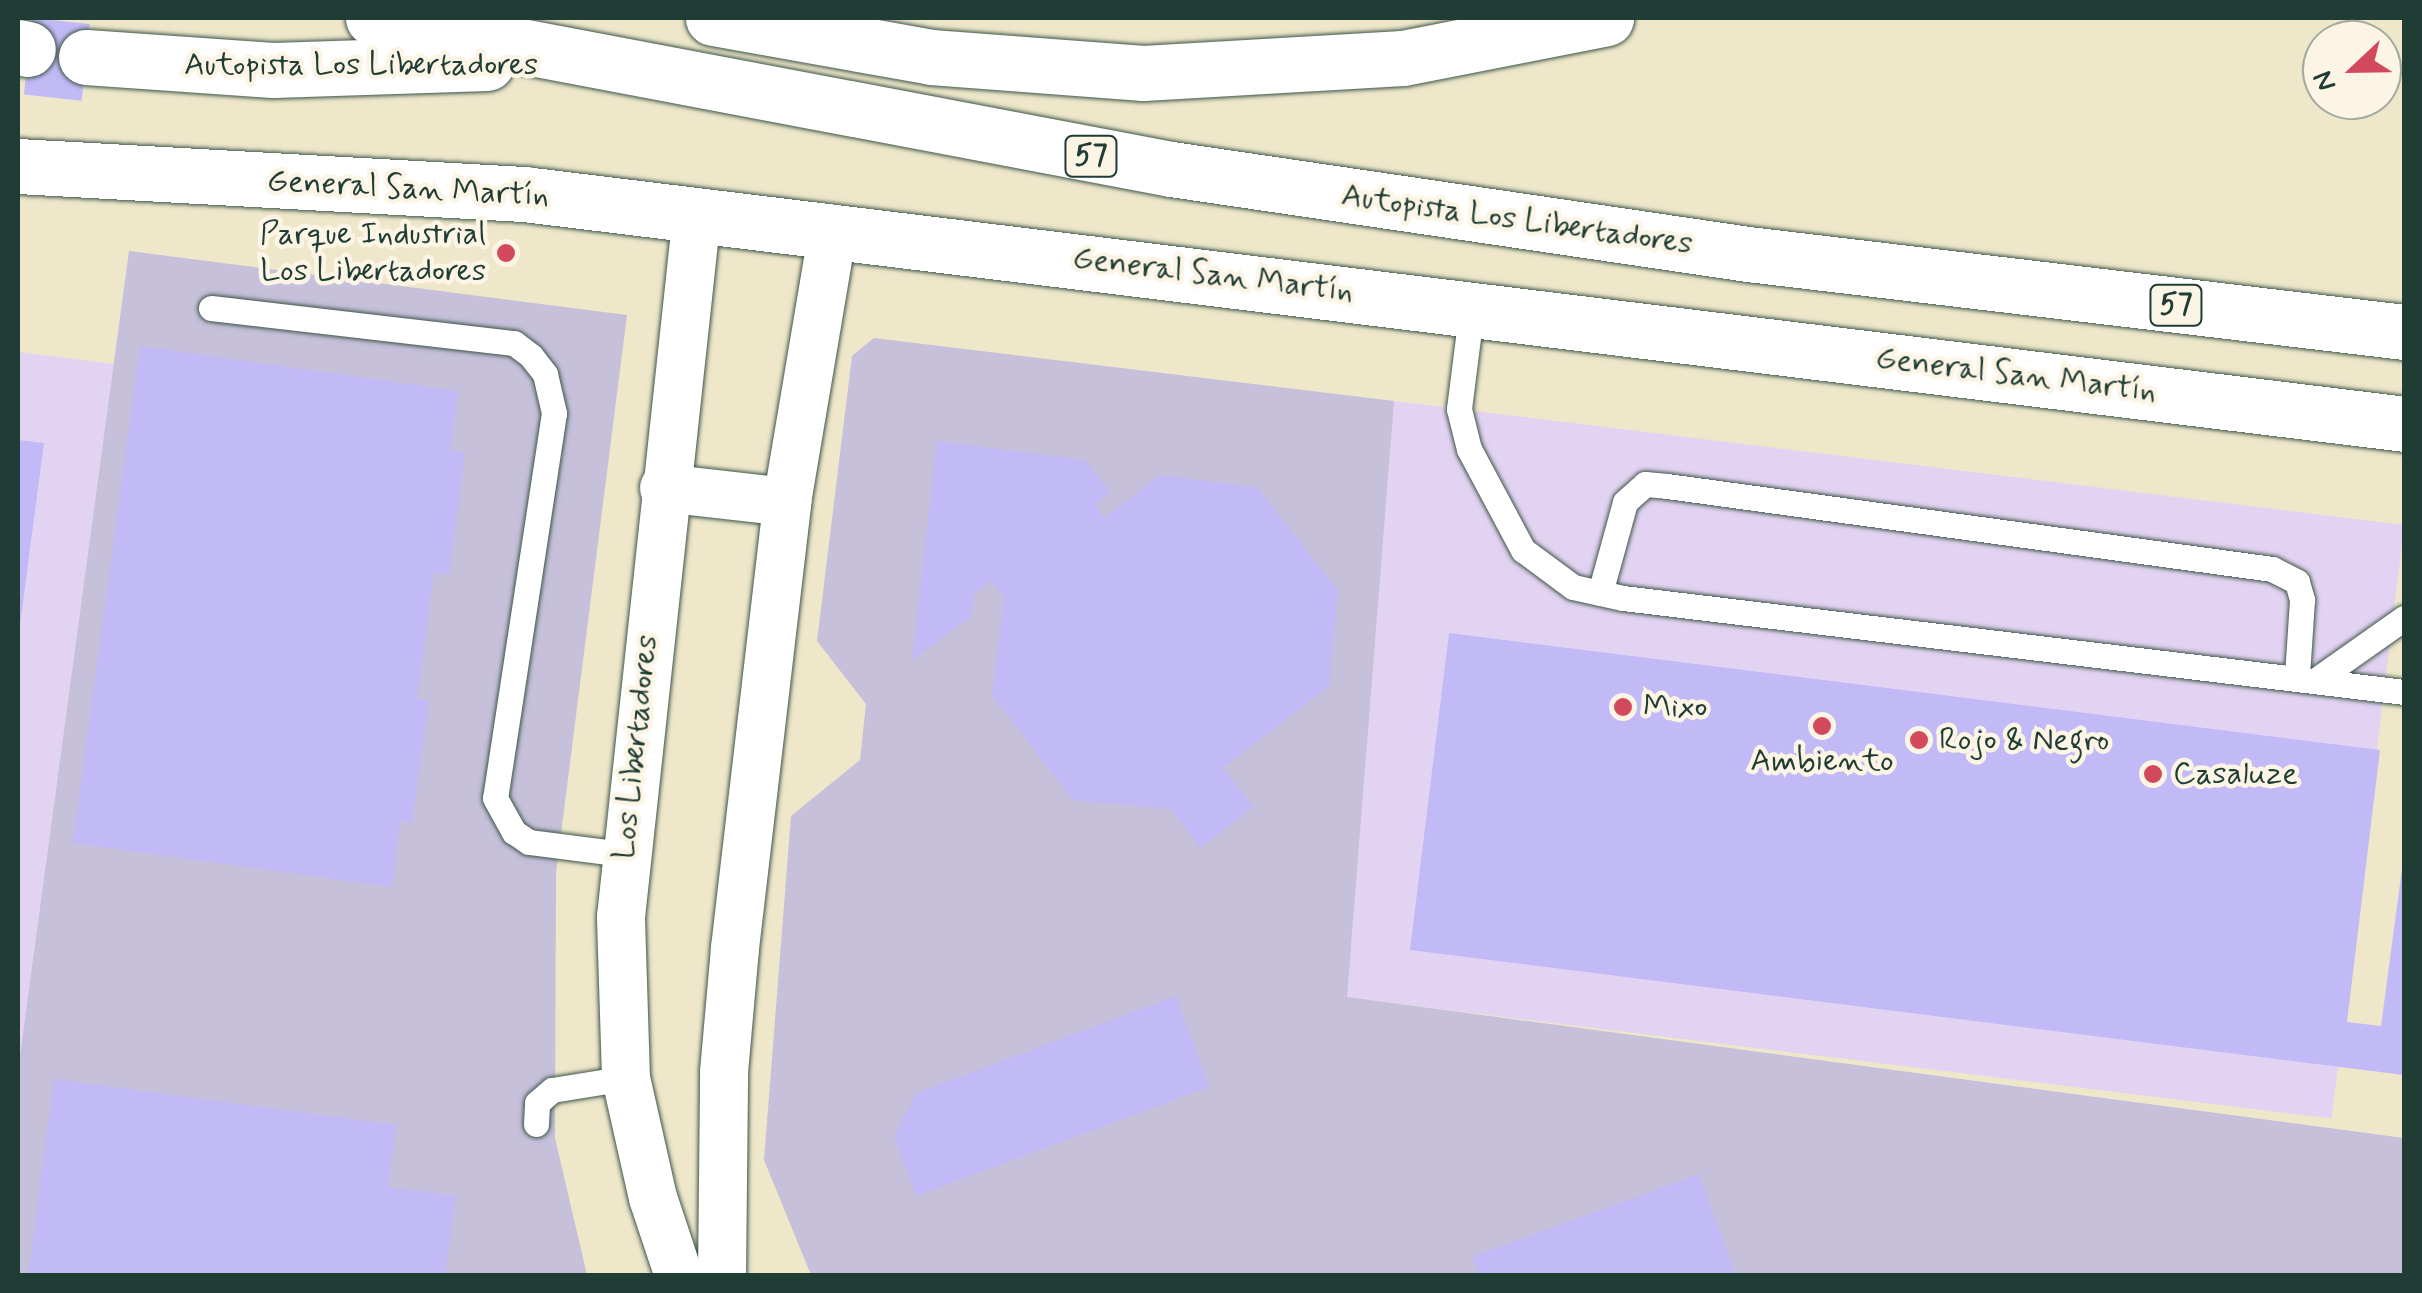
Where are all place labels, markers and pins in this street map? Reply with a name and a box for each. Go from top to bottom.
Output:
place label: Parque Industrial Los Libertadores [260,216,486,291]
marker: Parque Industrial Los Libertadores [495,242,517,264]
place label: Mixo [1643,688,1708,726]
marker: Mixo [1612,696,1634,718]
marker: Ambiento [1811,715,1833,737]
place label: Rojo & Negro [1939,721,2109,759]
marker: Rojo & Negro [1908,729,1930,751]
place label: Ambiento [1750,742,1894,780]
place label: Casaluze [2173,755,2298,793]
marker: Casaluze [2142,763,2164,785]

